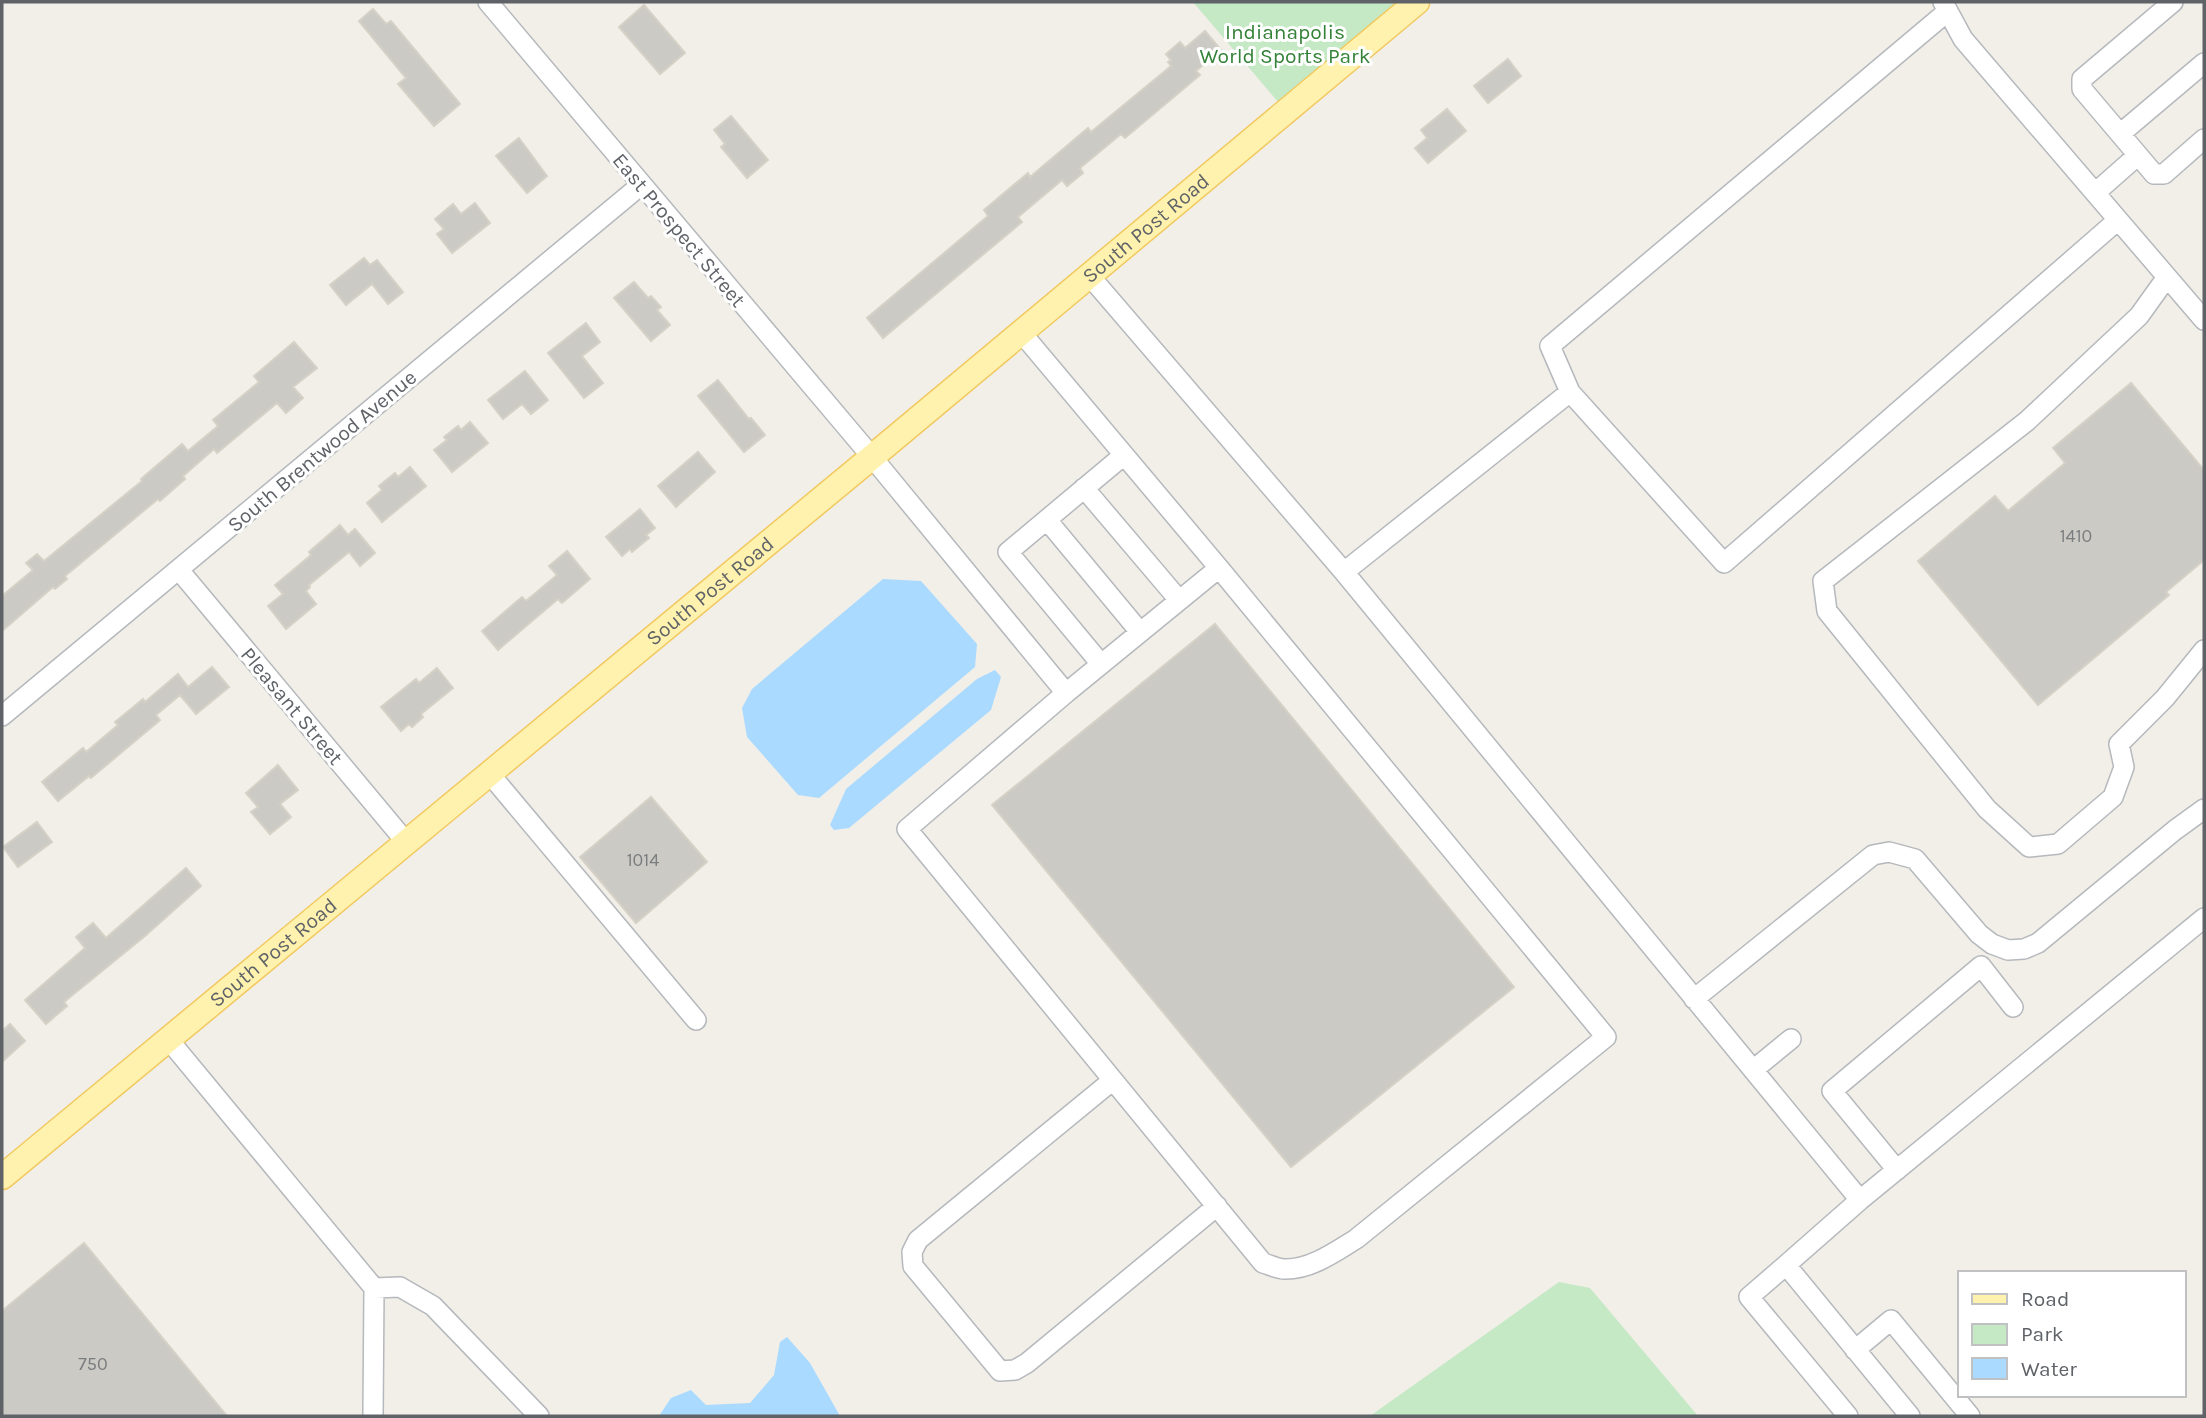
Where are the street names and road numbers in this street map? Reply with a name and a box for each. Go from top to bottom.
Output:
street label: East Prospect Street [608,148,750,312]
street label: South Post Road [1078,169,1214,288]
street label: South Brentwood Avenue [223,365,421,537]
street label: South Post Road [642,531,778,651]
street label: Pleasant Street [236,642,348,770]
street label: South Post Road [205,893,342,1012]

